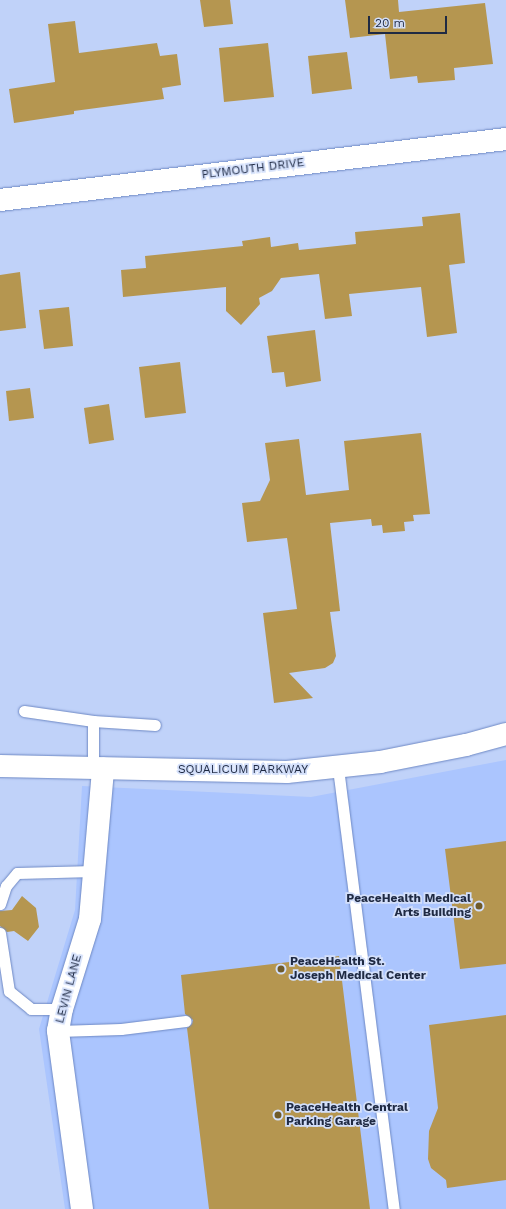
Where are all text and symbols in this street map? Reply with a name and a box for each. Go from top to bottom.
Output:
scale bar [370,8,449,34]
text: 20 m [375,16,405,30]
street label: PLYMOUTH DRIVE [201,156,305,182]
street label: SQUALICUM PARKWAY [178,763,308,777]
place label: PeaceHealth Medical Arts Building [346,892,471,920]
marker: PeaceHealth Medical Arts Building [474,901,484,911]
street label: LEVIN LANE [53,953,85,1025]
place label: PeaceHealth St. Joseph Medical Center [290,955,426,983]
marker: PeaceHealth St. Joseph Medical Center [275,963,287,975]
place label: PeaceHealth Central Parking Garage [286,1101,408,1129]
marker: PeaceHealth Central Parking Garage [273,1110,283,1120]

